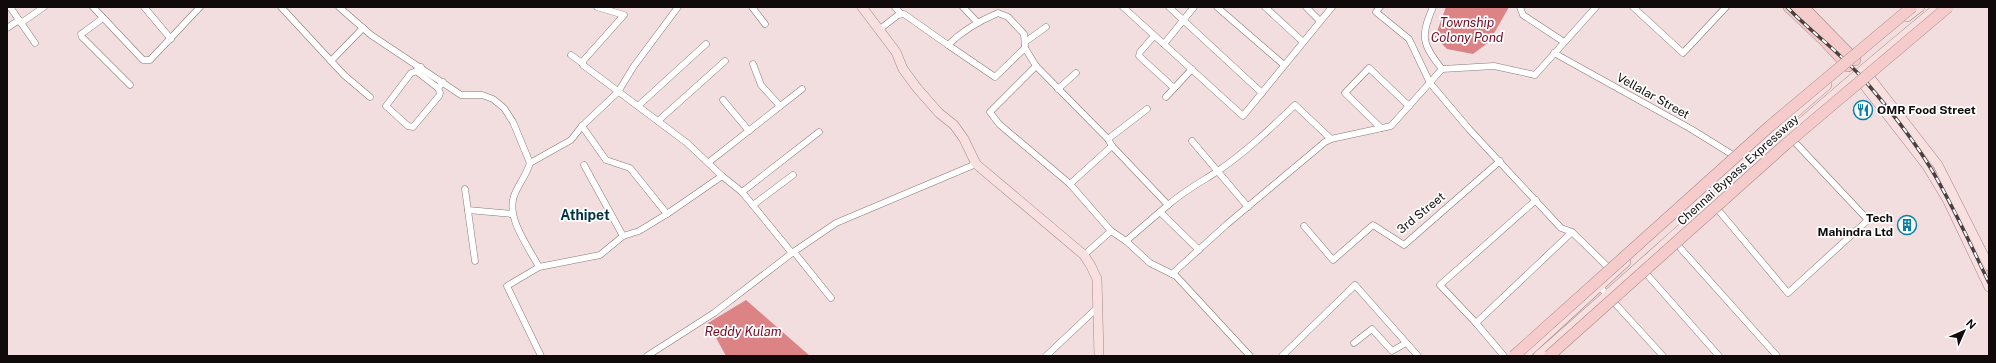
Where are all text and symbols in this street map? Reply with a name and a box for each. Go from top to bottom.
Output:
water label: Township Colony Pond [1431,15,1504,45]
street label: Vellalar Street [1614,70,1692,122]
restaurant icon: OMR Food Street [1852,99,1874,121]
place label: OMR Food Street [1877,103,1976,117]
street label: Chennai Bypass Expressway [1675,111,1802,228]
street label: 3rd Street [1394,189,1448,236]
district label: Athipet [560,207,610,223]
place label: Tech Mahindra Ltd [1818,211,1893,239]
building icon: Tech Mahindra Ltd [1896,214,1918,236]
north arrow [1944,311,1984,351]
text: N [1964,317,1978,331]
water label: Reddy Kulam [704,324,782,339]

